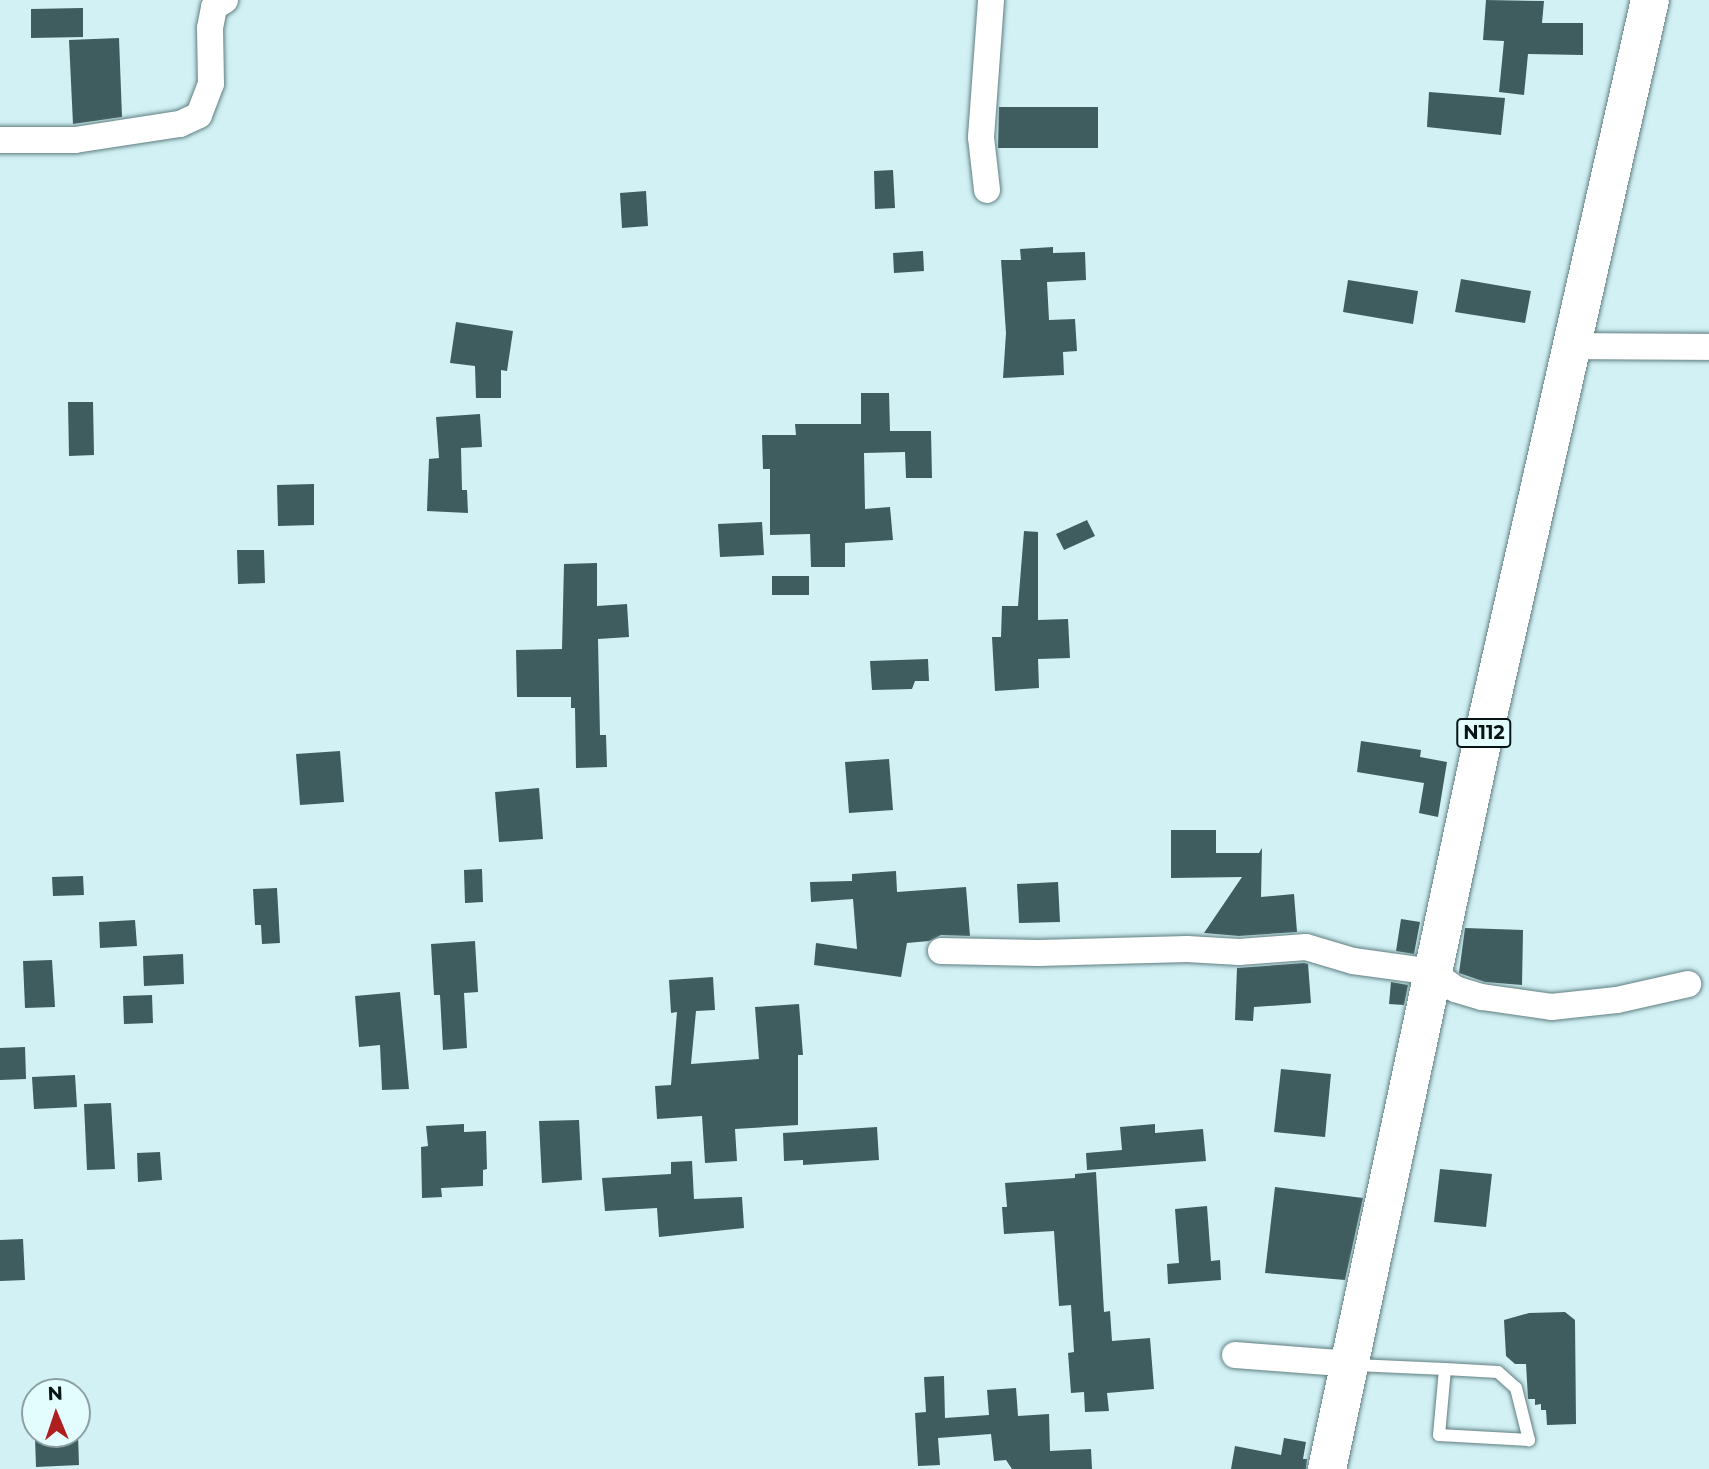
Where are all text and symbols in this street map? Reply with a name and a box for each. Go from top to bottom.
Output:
road number: N112 [1456,718,1512,748]
north arrow [21,1378,91,1448]
text: N [47,1382,63,1405]

